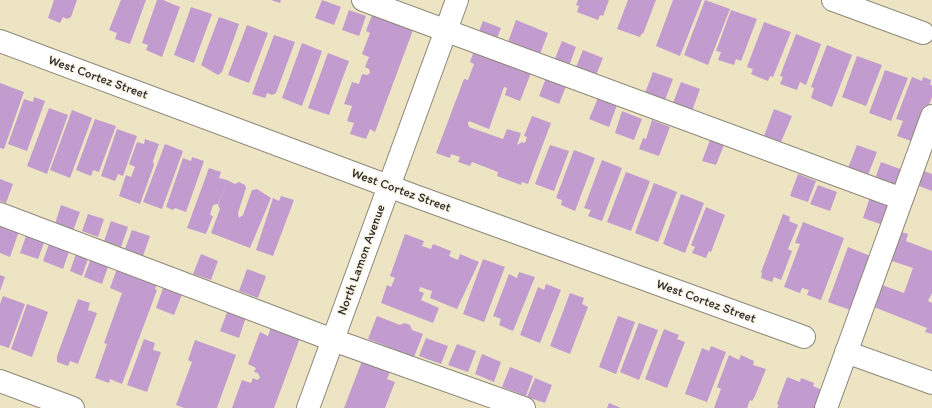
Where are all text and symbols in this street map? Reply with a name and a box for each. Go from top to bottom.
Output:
street label: West Cortez Street [46,53,150,103]
street label: West Cortez Street [349,166,453,216]
street label: North Lamon Avenue [335,203,389,317]
street label: West Cortez Street [654,277,758,327]

